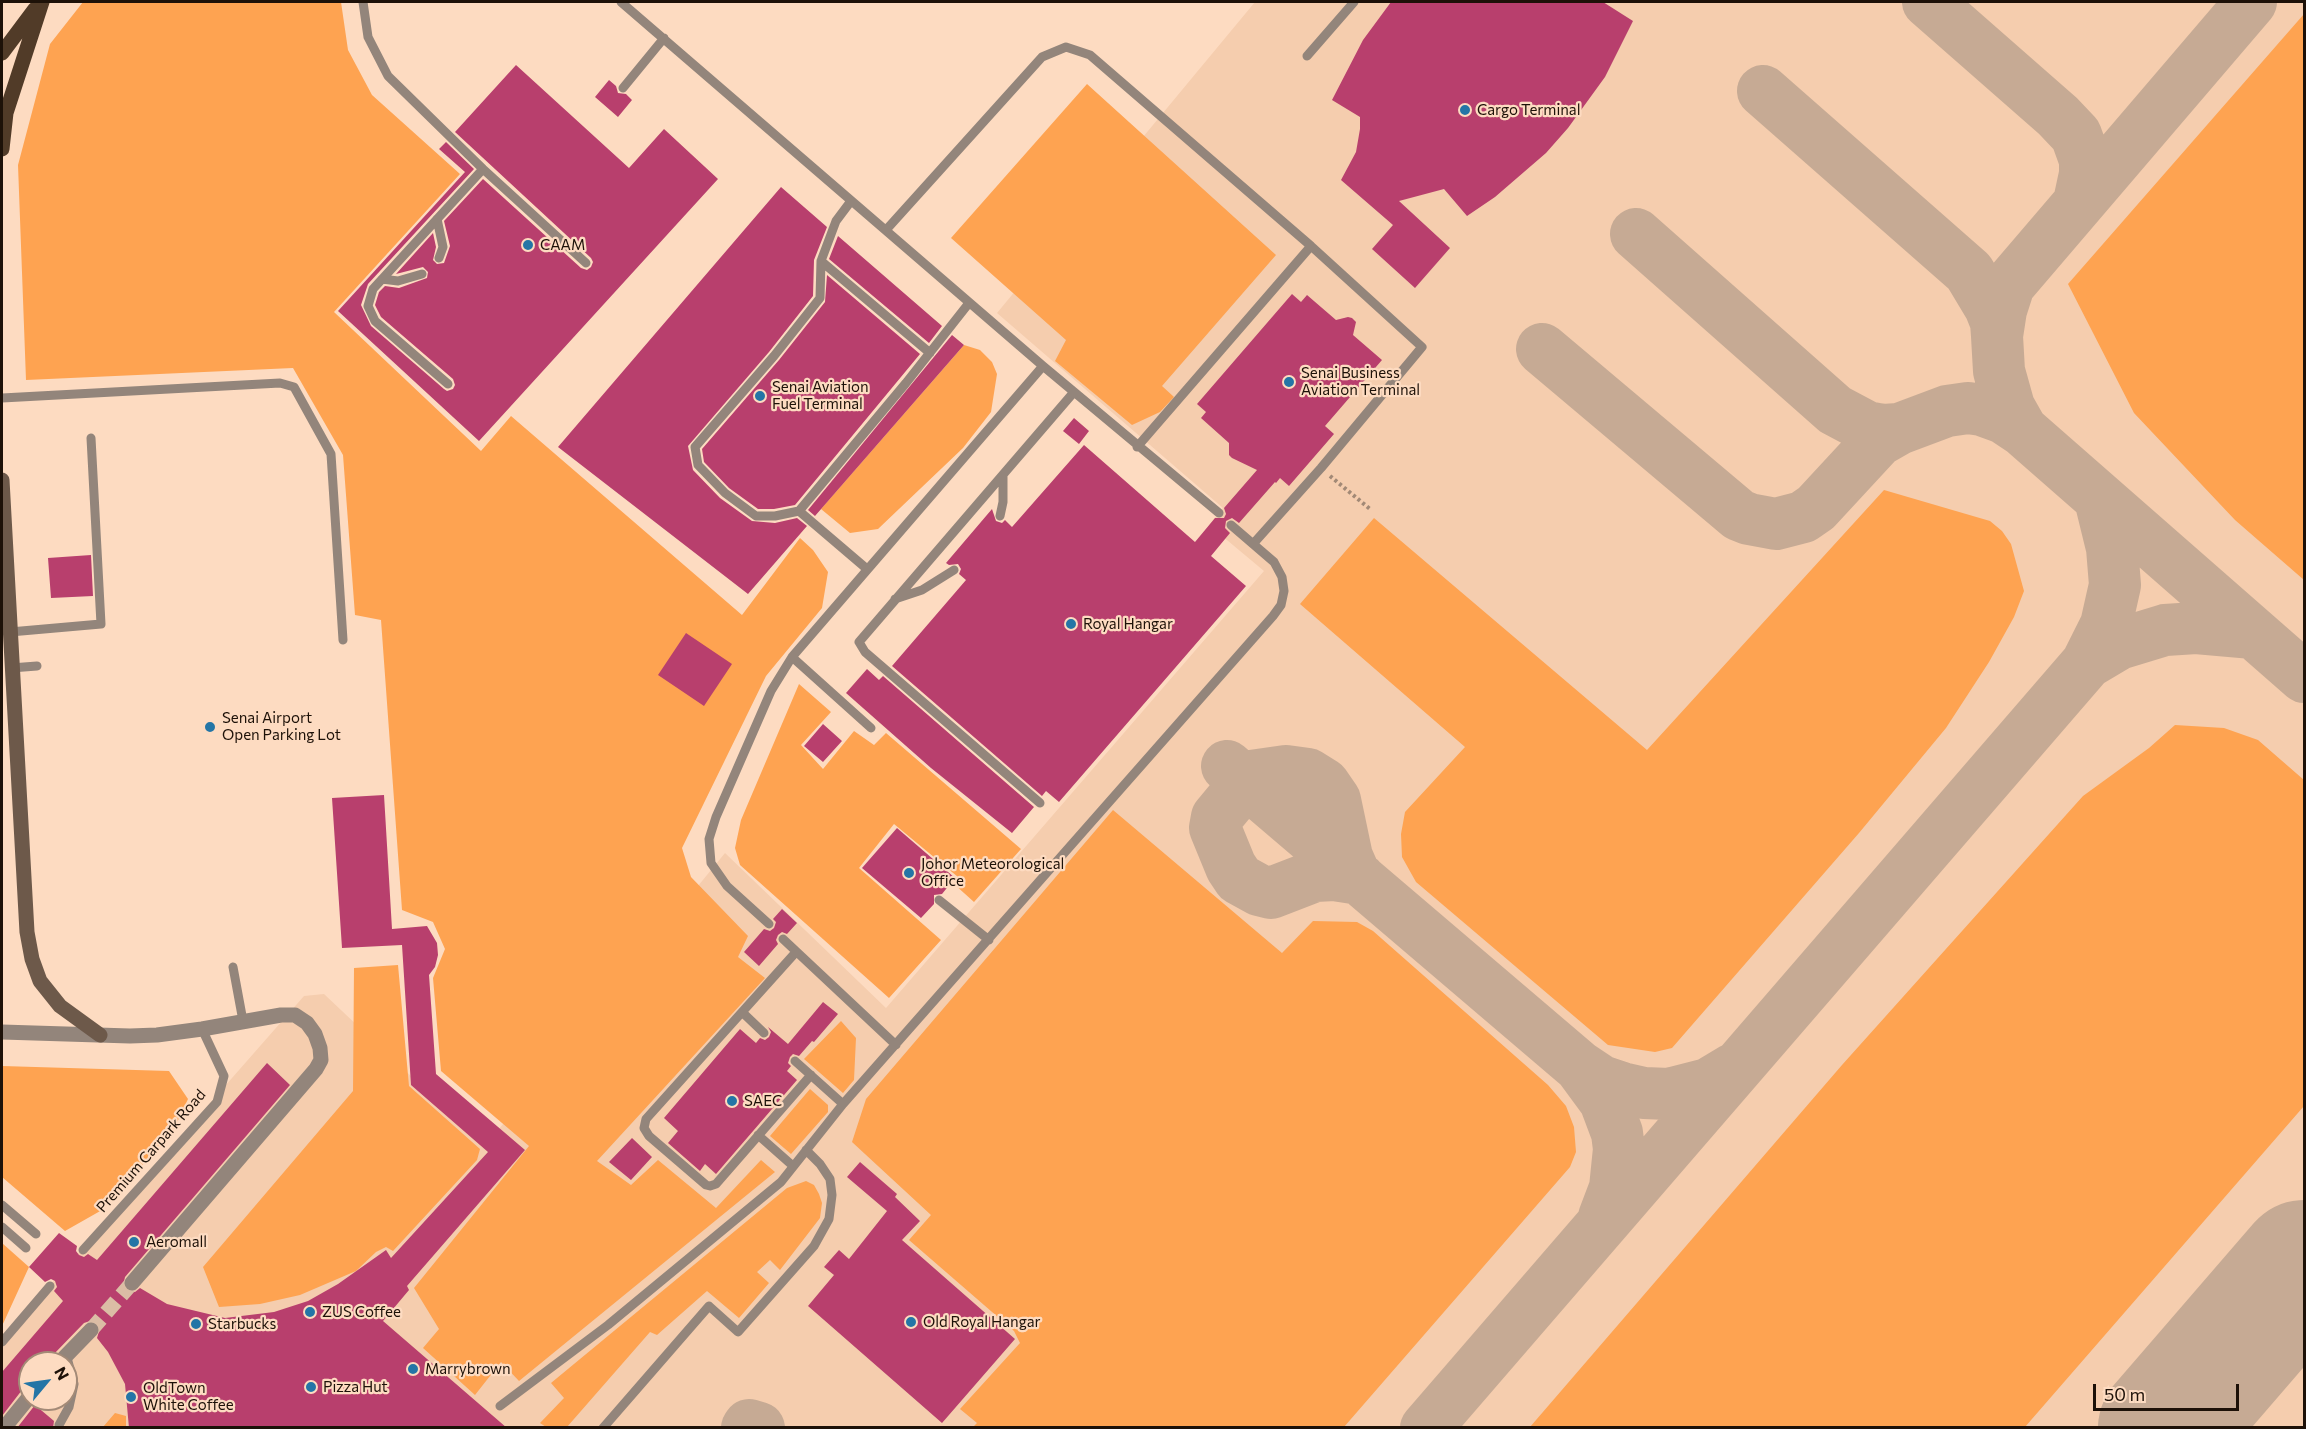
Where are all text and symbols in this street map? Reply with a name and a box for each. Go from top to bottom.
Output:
place label: Cargo Terminal [1477,101,1580,119]
marker: Cargo Terminal [1458,103,1472,117]
place label: CAAM [540,236,585,254]
marker: CAAM [521,238,535,252]
place label: Senai Business Aviation Terminal [1301,364,1420,399]
marker: Senai Business Aviation Terminal [1282,375,1296,389]
place label: Senai Aviation Fuel Terminal [772,378,869,413]
marker: Senai Aviation Fuel Terminal [753,389,767,403]
place label: Royal Hangar [1083,615,1173,633]
marker: Royal Hangar [1064,617,1078,631]
place label: Senai Airport Open Parking Lot [222,709,341,744]
marker: Senai Airport Open Parking Lot [203,720,217,734]
place label: Johor Meteorological Office [921,855,1064,890]
marker: Johor Meteorological Office [902,866,916,880]
street label: Premium Carpark Road [93,1086,209,1216]
place label: SAEC [744,1092,782,1110]
marker: SAEC [725,1094,739,1108]
place label: Aeromall [146,1233,207,1251]
marker: Aeromall [127,1235,141,1249]
place label: ZUS Coffee [322,1303,401,1321]
marker: ZUS Coffee [303,1305,317,1319]
place label: Old Royal Hangar [923,1313,1041,1331]
place label: Starbucks [208,1315,276,1333]
marker: Old Royal Hangar [904,1315,918,1329]
marker: Starbucks [189,1317,203,1331]
north arrow [18,1351,78,1411]
place label: Marrybrown [425,1360,511,1378]
marker: Marrybrown [406,1362,420,1376]
text: N [51,1363,74,1383]
scale bar [2096,1372,2242,1410]
place label: Pizza Hut [323,1378,388,1396]
place label: OldTown White Coffee [143,1379,234,1414]
marker: Pizza Hut [304,1380,318,1394]
text: 50 m [2104,1383,2145,1405]
marker: OldTown White Coffee [124,1390,138,1404]

